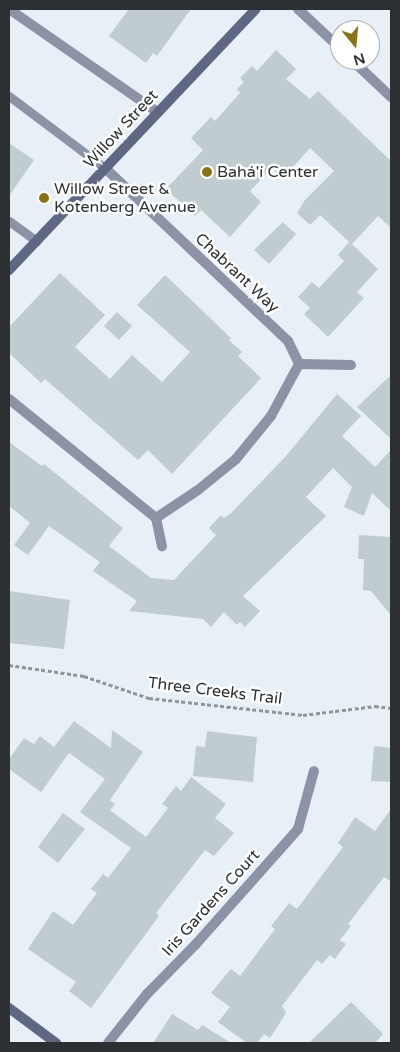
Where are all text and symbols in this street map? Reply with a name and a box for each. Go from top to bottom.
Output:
north arrow [330,20,380,70]
text: N [351,49,367,69]
street label: Willow Street [80,86,162,172]
place label: Bahá'í Center [217,162,318,182]
marker: Bahá'í Center [201,166,213,178]
place label: Willow Street & Kotenberg Avenue [54,179,196,217]
marker: Willow Street & Kotenberg Avenue [38,192,50,204]
street label: Chabrant Way [191,229,283,317]
street label: Three Creeks Trail [147,673,283,709]
street label: Iris Gardens Court [158,846,264,960]

